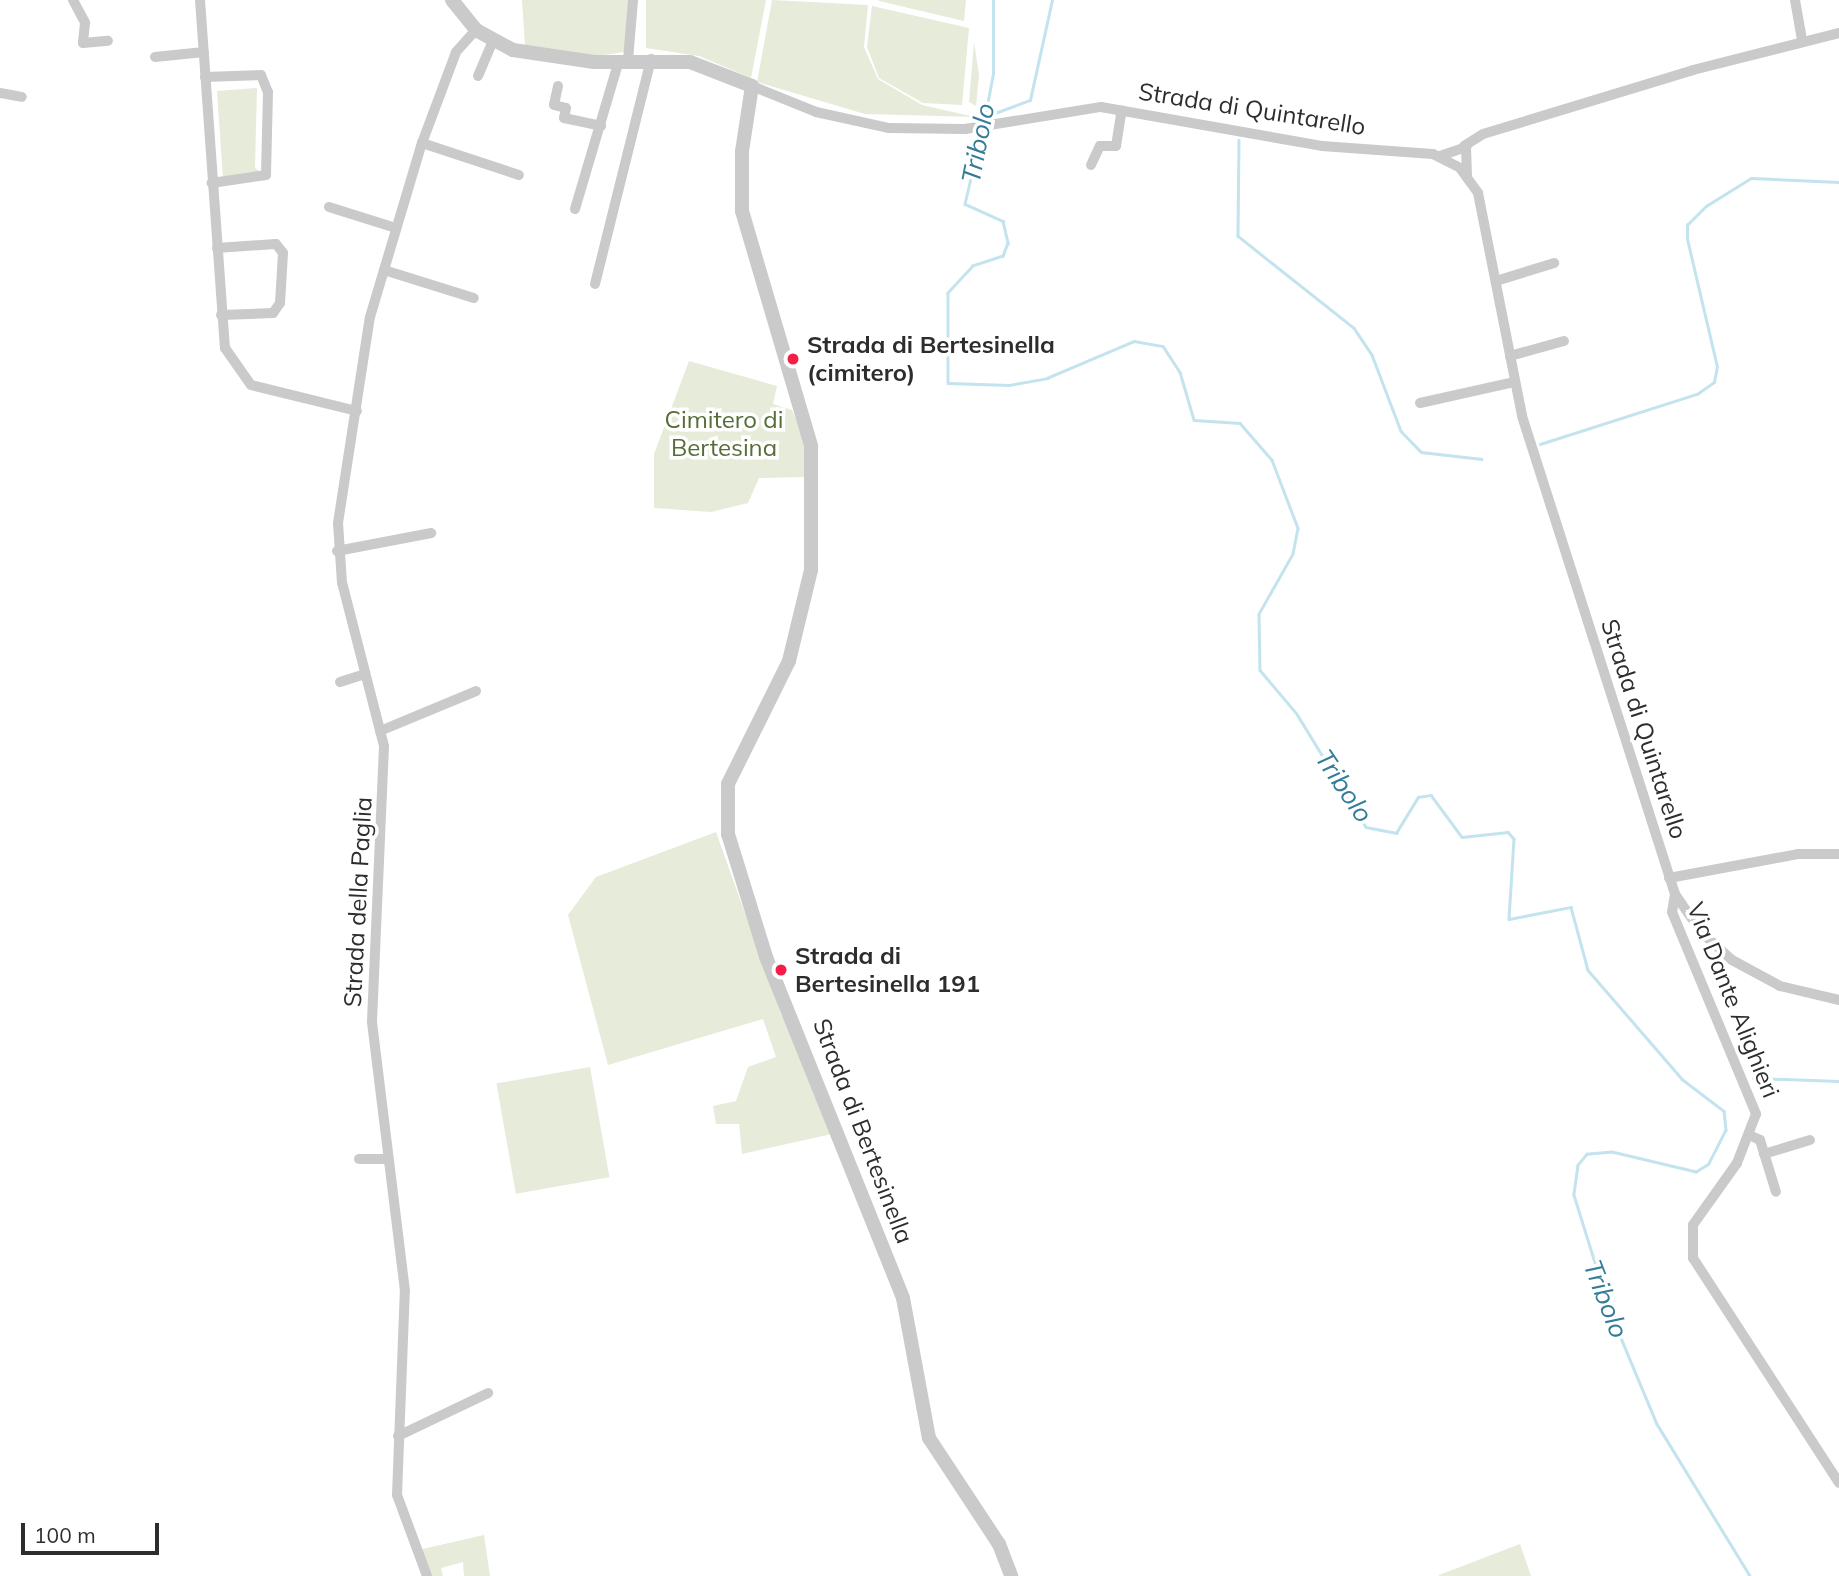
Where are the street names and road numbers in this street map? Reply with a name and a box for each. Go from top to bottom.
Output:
street label: Strada di Quintarello [1136,77,1368,141]
street label: Strada di Quintarello [1595,615,1693,843]
street label: Strada della Paglia [338,796,378,1008]
street label: Via Dante Alighieri [1681,898,1785,1102]
street label: Strada di Bertesinella [807,1015,919,1247]

